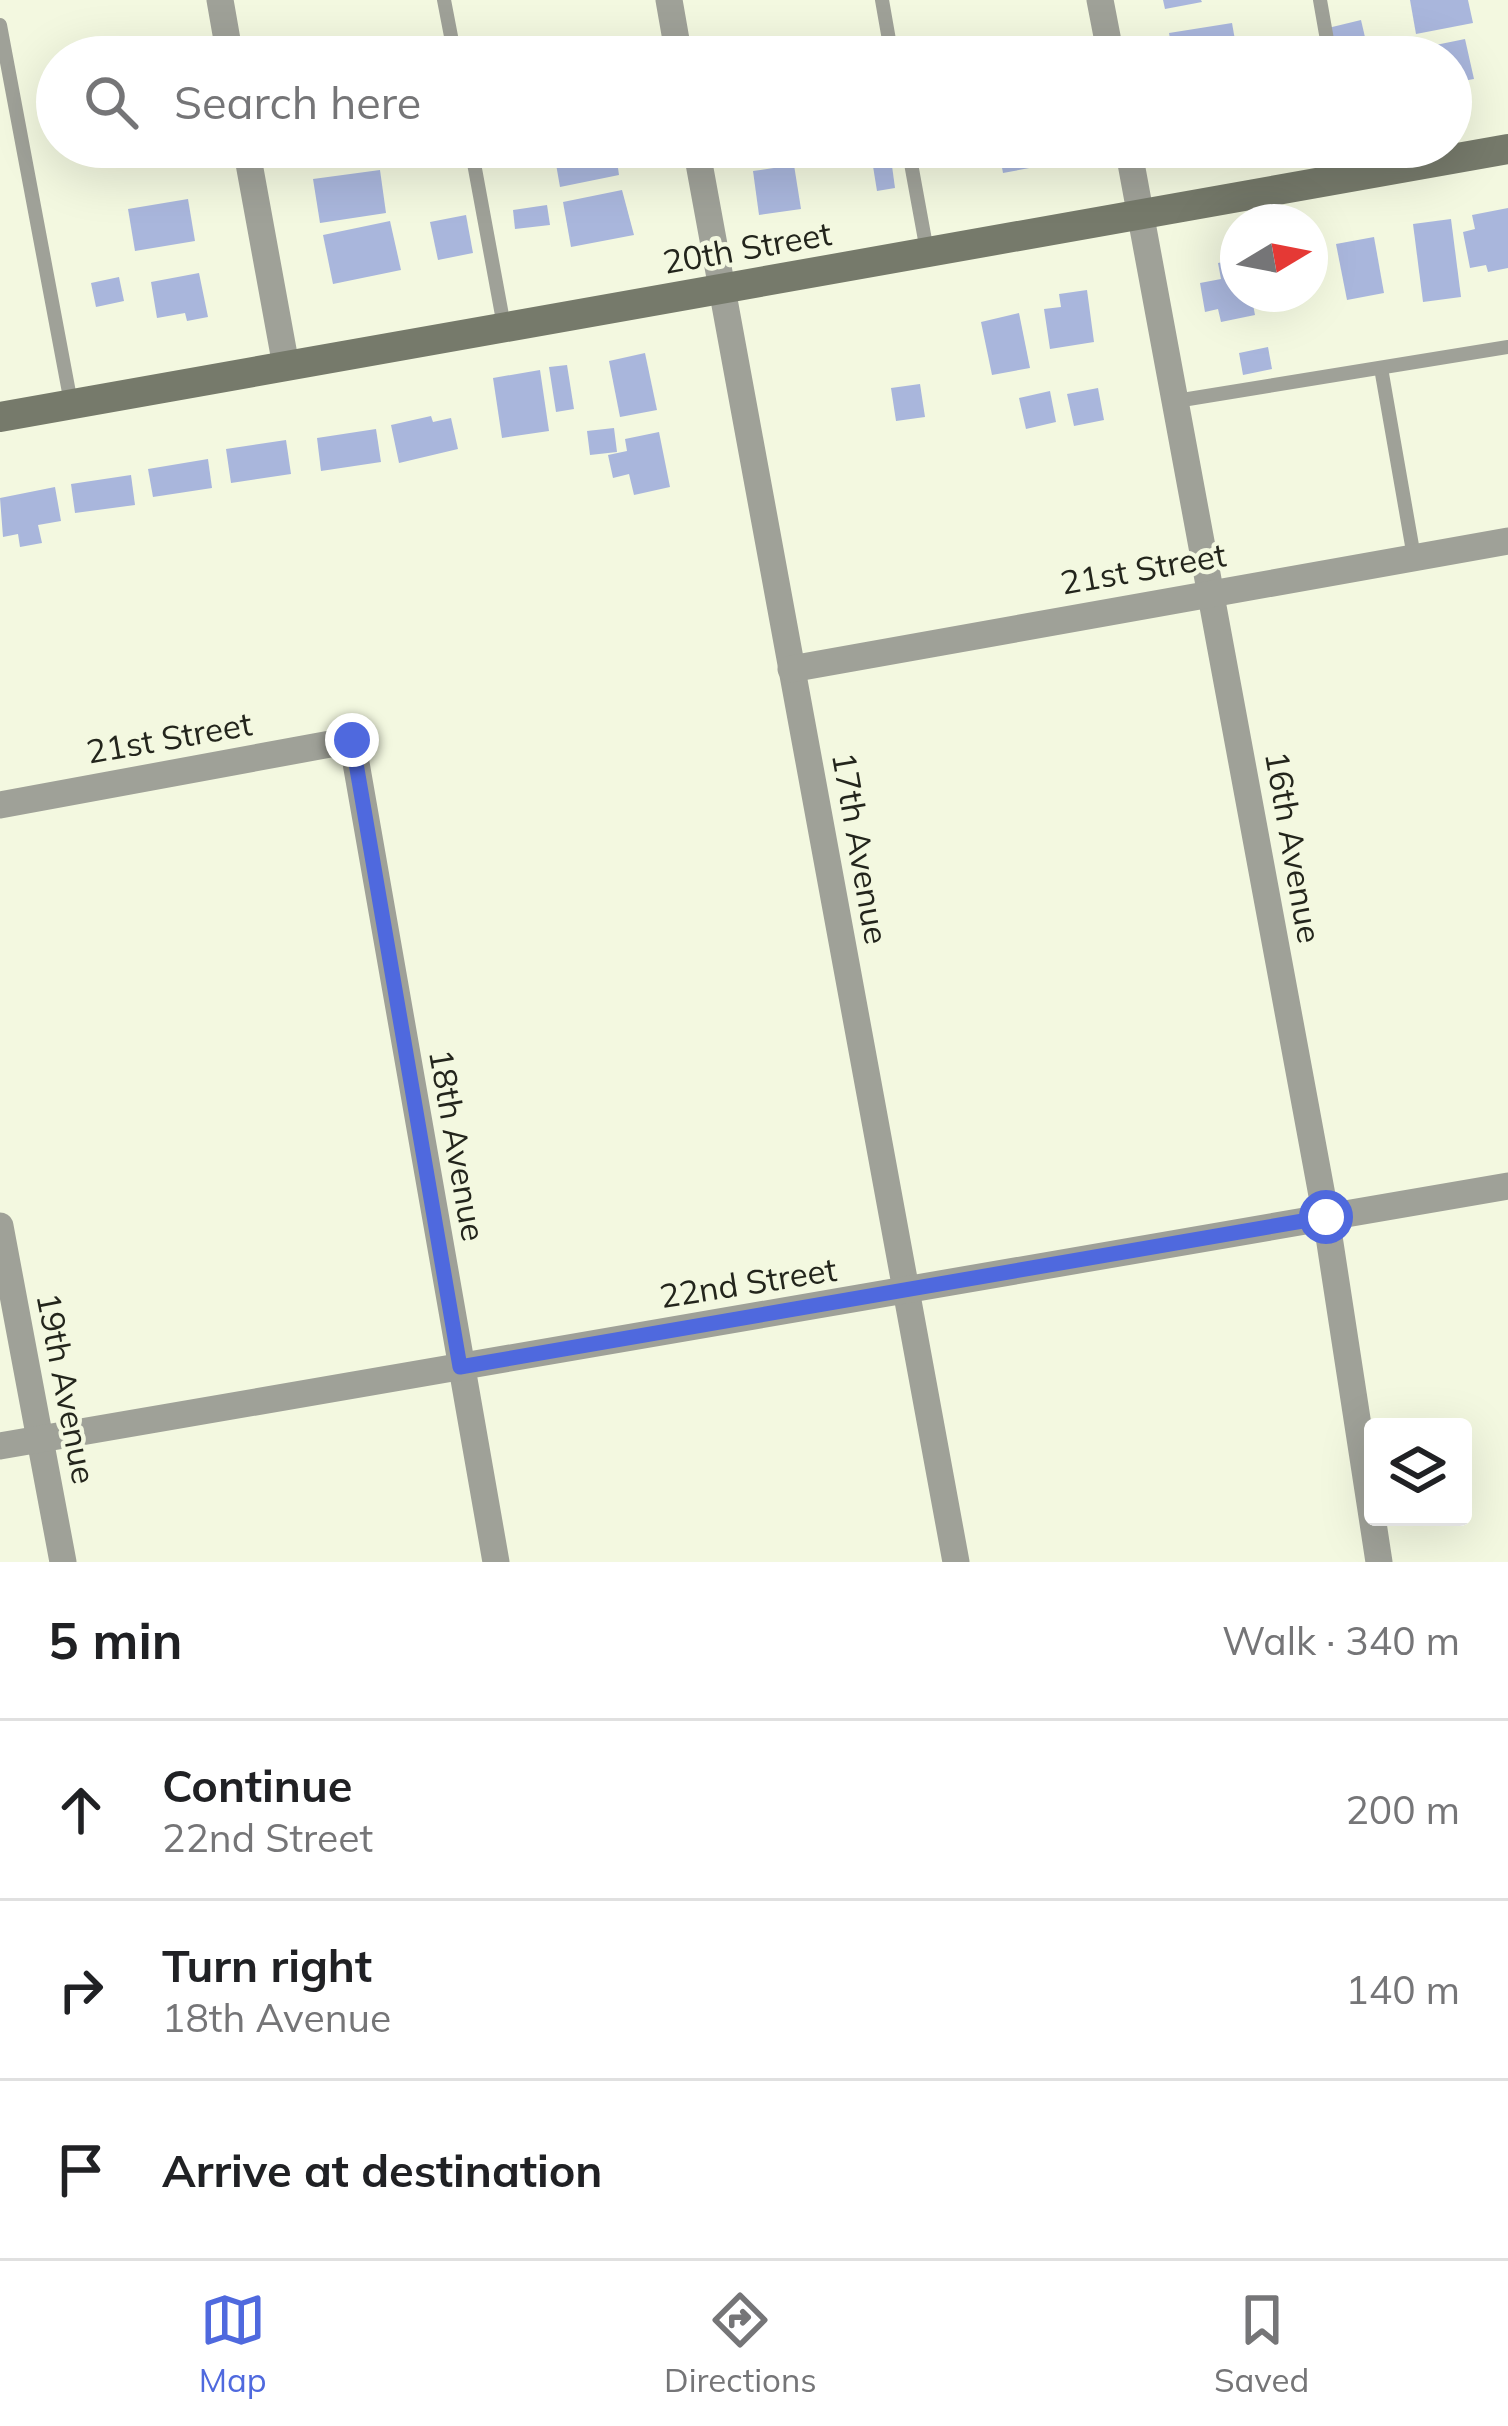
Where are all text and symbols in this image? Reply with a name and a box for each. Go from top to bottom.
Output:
search box [36,36,1472,168]
icon: search [78,69,144,135]
text: Search here [174,74,421,130]
north arrow [1220,204,1328,312]
street label: 20th Street [660,212,834,282]
street label: 21st Street [1057,533,1229,603]
street label: 21st Street [83,702,255,772]
route end [325,713,379,767]
street label: 16th Avenue [1257,748,1331,946]
street label: 17th Avenue [824,749,898,947]
street label: 18th Avenue [421,1046,495,1244]
route start [1299,1190,1353,1244]
street label: 22nd Street [657,1248,839,1316]
street label: 19th Avenue [28,1289,106,1487]
map controls [1364,1418,1472,1526]
button: layers [1364,1418,1472,1526]
text: 5 min [48,1608,183,1672]
text: Walk · 340 m [1222,1616,1460,1665]
text: Continue [162,1757,352,1813]
icon: ahead [48,1777,114,1843]
text: 200 m [1345,1785,1460,1834]
text: 22nd Street [162,1813,373,1862]
text: Turn right [162,1937,372,1993]
icon: right [48,1957,114,2023]
text: 140 m [1345,1965,1460,2014]
text: 18th Avenue [162,1993,391,2042]
icon: arrive [48,2137,114,2203]
text: Arrive at destination [162,2142,602,2198]
tab: Map [199,2287,267,2400]
tab: Directions [664,2287,817,2400]
tab: Saved [1214,2287,1309,2400]

